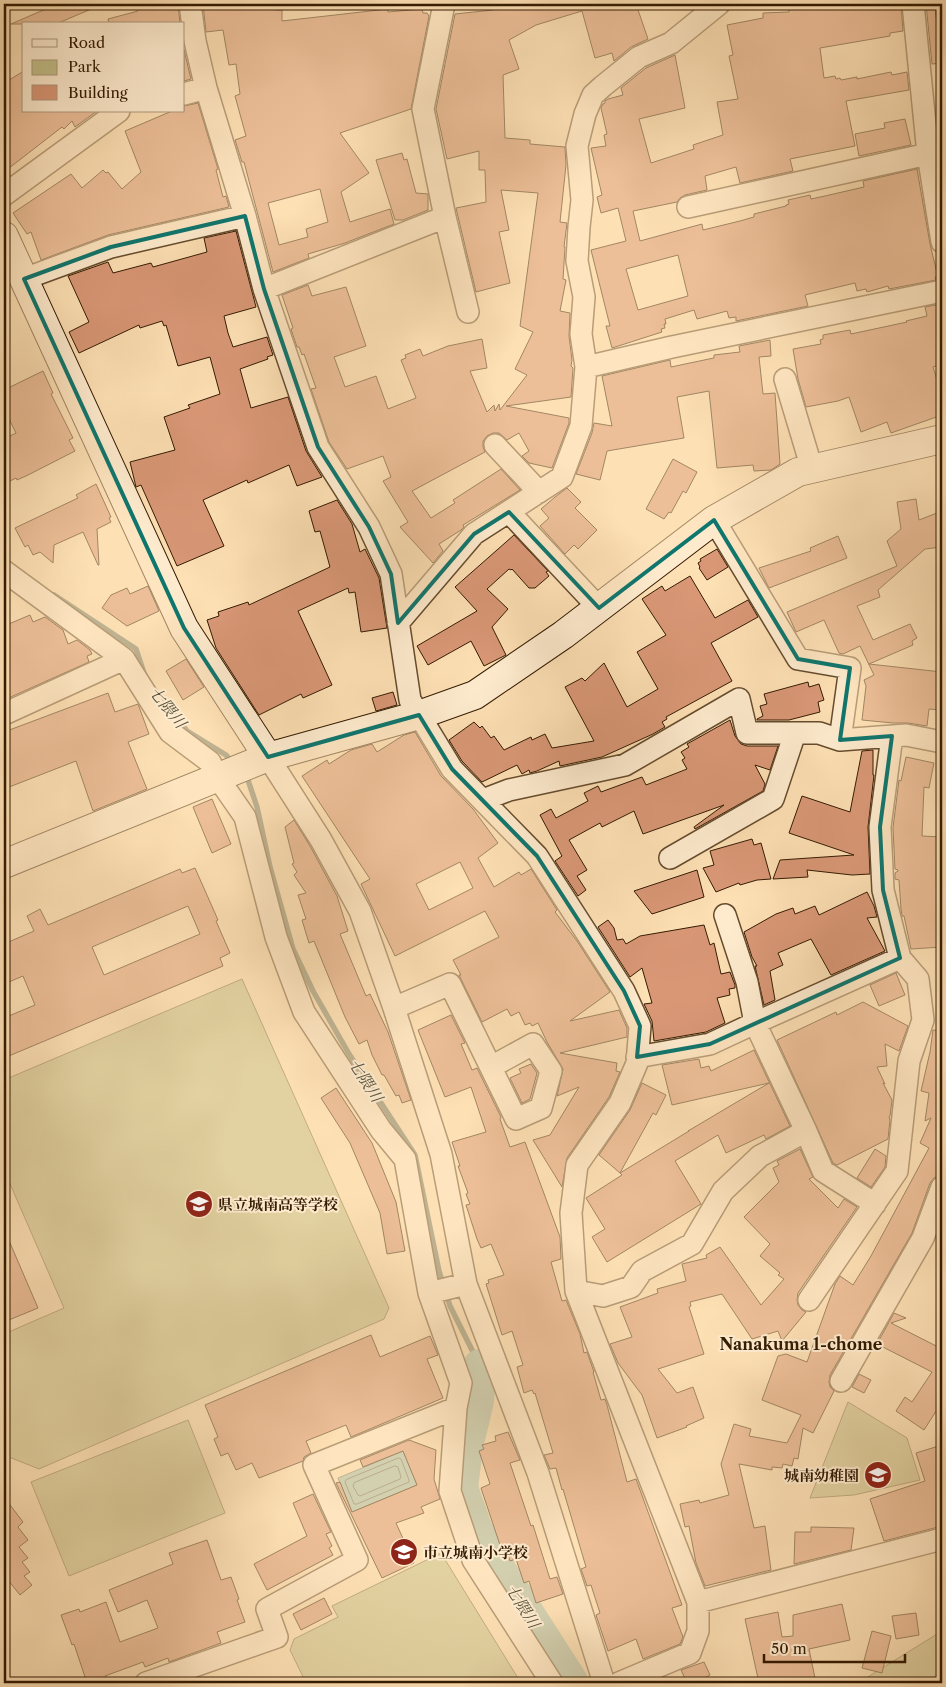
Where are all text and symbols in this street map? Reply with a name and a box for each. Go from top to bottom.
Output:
legend [22,22,185,112]
text: Road [68,33,105,52]
text: Park [68,57,102,76]
text: Building [68,83,128,102]
water label: 七隈川 [145,682,192,733]
water label: 七隈川 [345,1054,389,1107]
school or university icon: 県立城南高等学校 [184,1189,214,1219]
place label: 県立城南高等学校 [218,1195,338,1214]
district label: Nanakuma 1-chome [720,1334,883,1354]
school or university icon: 城南幼稚園 [863,1460,893,1490]
place label: 城南幼稚園 [784,1466,859,1485]
school or university icon: 市立城南小学校 [389,1537,419,1567]
place label: 市立城南小学校 [423,1543,528,1562]
water label: 七隈川 [502,1580,545,1633]
scale bar [764,1632,905,1664]
text: 50 m [771,1639,807,1658]

